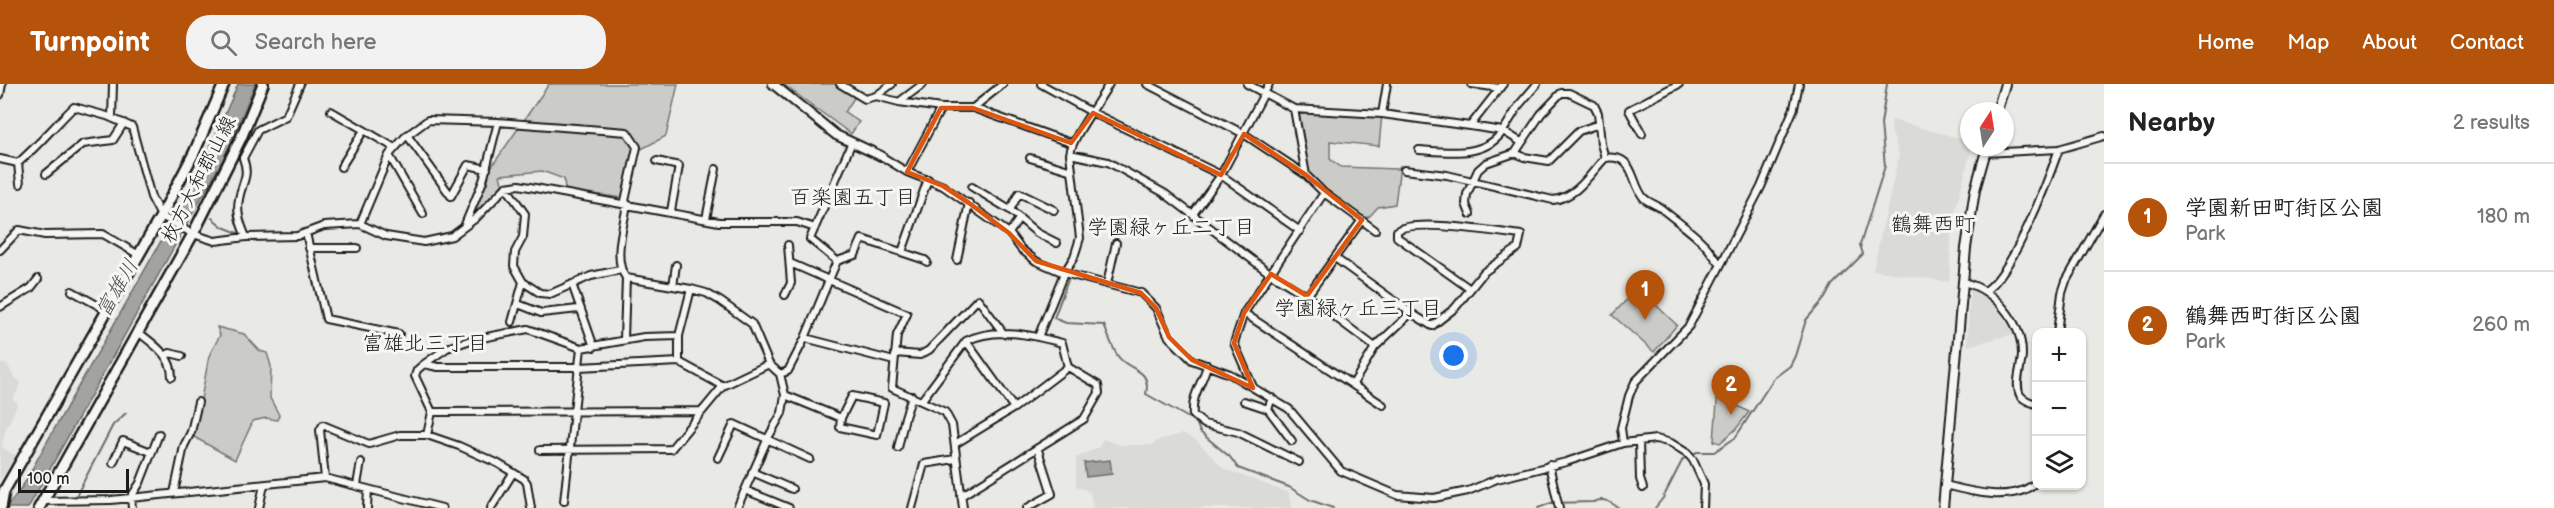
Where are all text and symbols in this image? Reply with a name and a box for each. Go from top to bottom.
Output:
search box [186,15,606,69]
text: Turnpoint [30,26,150,59]
icon: search [207,26,240,59]
text: Search here [255,29,377,56]
text: Home [2197,30,2254,55]
text: Map [2287,30,2329,55]
text: About [2362,30,2417,55]
text: Contact [2450,30,2524,55]
north arrow [1960,102,2014,156]
text: Nearby [2128,108,2215,139]
text: 2 results [2453,111,2530,135]
street label: 枚方大和郡山線 [156,112,241,247]
district label: 百楽園五丁目 [790,185,916,210]
text: 学園新田町街区公園 [2185,195,2383,222]
text: 1 [2143,205,2152,229]
text: 180 m [2477,205,2530,229]
district label: 鶴舞西町 [1891,212,1975,237]
district label: 学園緑ヶ丘二丁目 [1087,215,1255,240]
text: Park [2185,222,2225,246]
water label: 富雄川 [91,255,144,322]
pin: 1 [1626,270,1664,320]
district label: 学園緑ヶ丘三丁目 [1274,296,1442,321]
text: 鶴舞西町街区公園 [2185,303,2361,330]
text: 2 [2142,313,2153,337]
text: 260 m [2472,313,2530,337]
map controls [2032,328,2086,490]
button: + [2032,328,2086,382]
text: Park [2185,330,2225,354]
district label: 富雄北三丁目 [362,331,488,356]
your location [1439,341,1468,370]
pin: 2 [1712,366,1750,415]
button: − [2032,382,2086,436]
button: layers [2032,436,2086,490]
scale bar [18,466,129,494]
text: 100 m [27,470,70,489]

